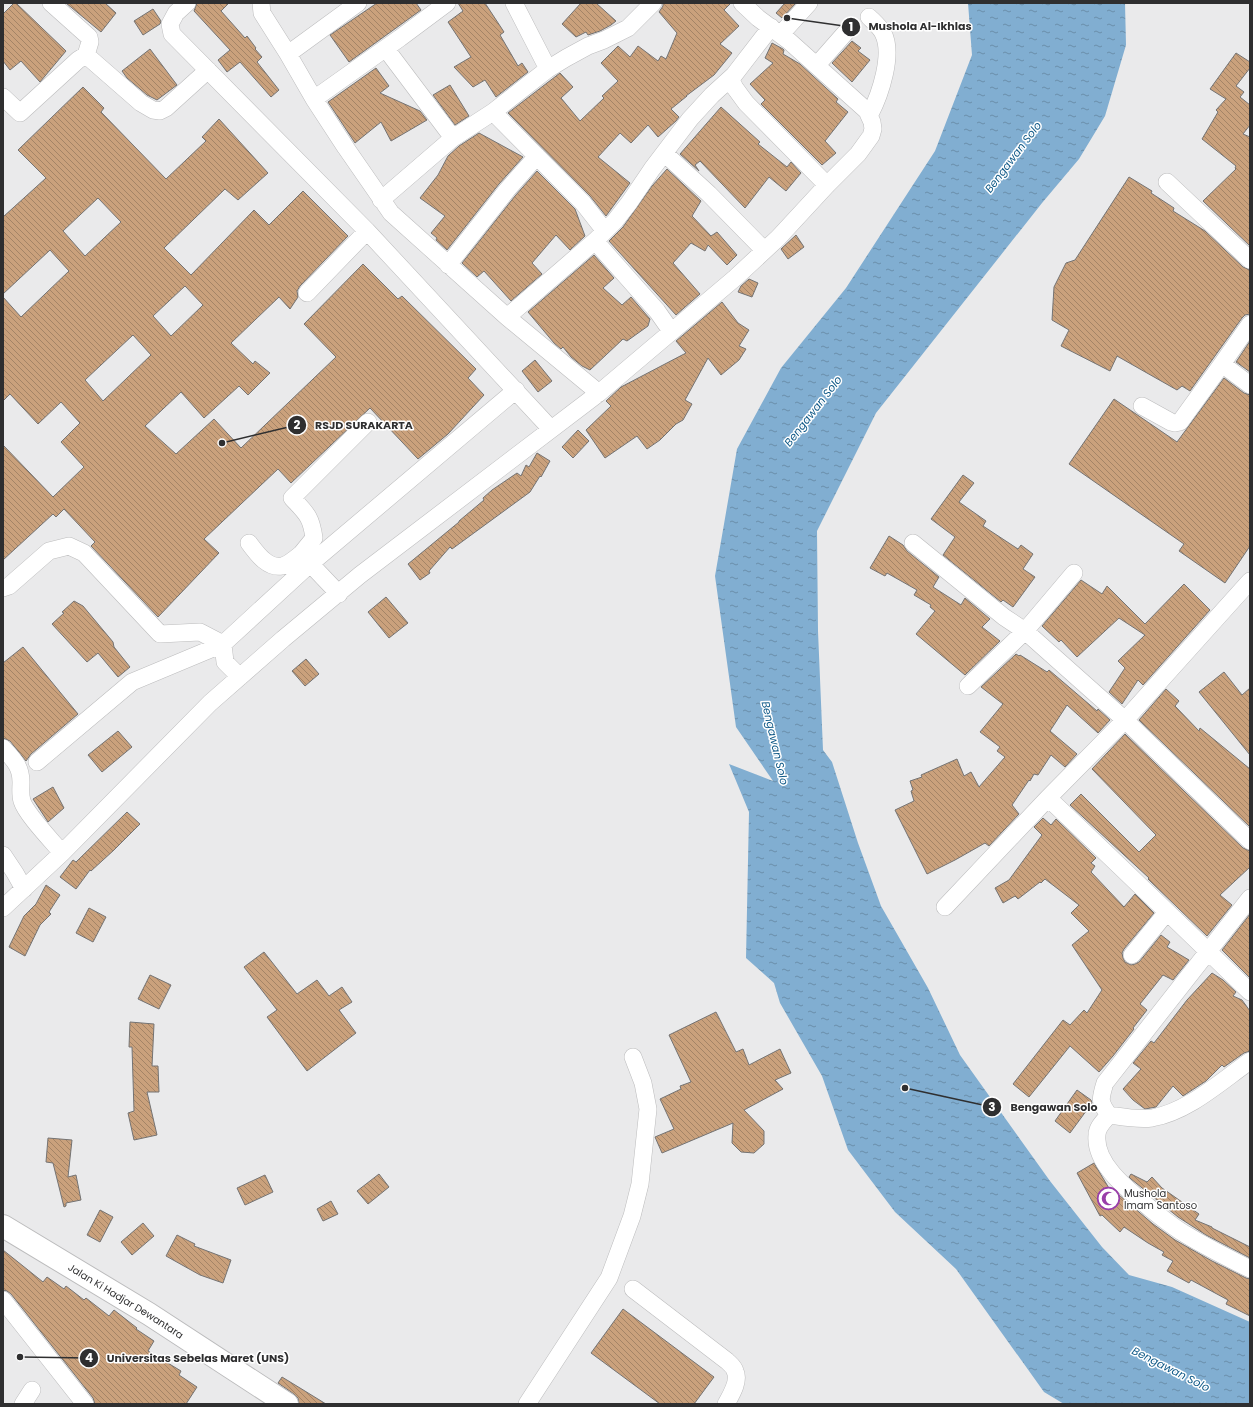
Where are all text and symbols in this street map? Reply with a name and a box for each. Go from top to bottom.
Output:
callout: Mushola Al-Ikhlas [841,15,980,38]
text: 1 [849,18,853,35]
text: Mushola Al-Ikhlas [868,18,972,34]
water label: Bengawan Solo [981,118,1045,196]
water label: Bengawan Solo [780,372,846,450]
callout: RSJD SURAKARTA [287,413,421,436]
text: 2 [294,416,301,433]
text: RSJD SURAKARTA [315,417,413,433]
water label: Bengawan Solo [758,700,792,786]
callout: Bengawan Solo [982,1096,1106,1119]
text: 3 [988,1098,996,1115]
text: Bengawan Solo [1010,1099,1098,1115]
mosque icon: Mushola Imam Santoso [1096,1186,1122,1212]
place label: Mushola Imam Santoso [1124,1186,1197,1213]
street label: Jalan Ki Hadjar Dewantara [65,1260,186,1343]
water label: Bengawan Solo [1129,1342,1213,1396]
callout: Universitas Sebelas Maret (UNS) [79,1347,298,1370]
text: 4 [85,1349,93,1366]
text: Universitas Sebelas Maret (UNS) [107,1350,289,1366]

